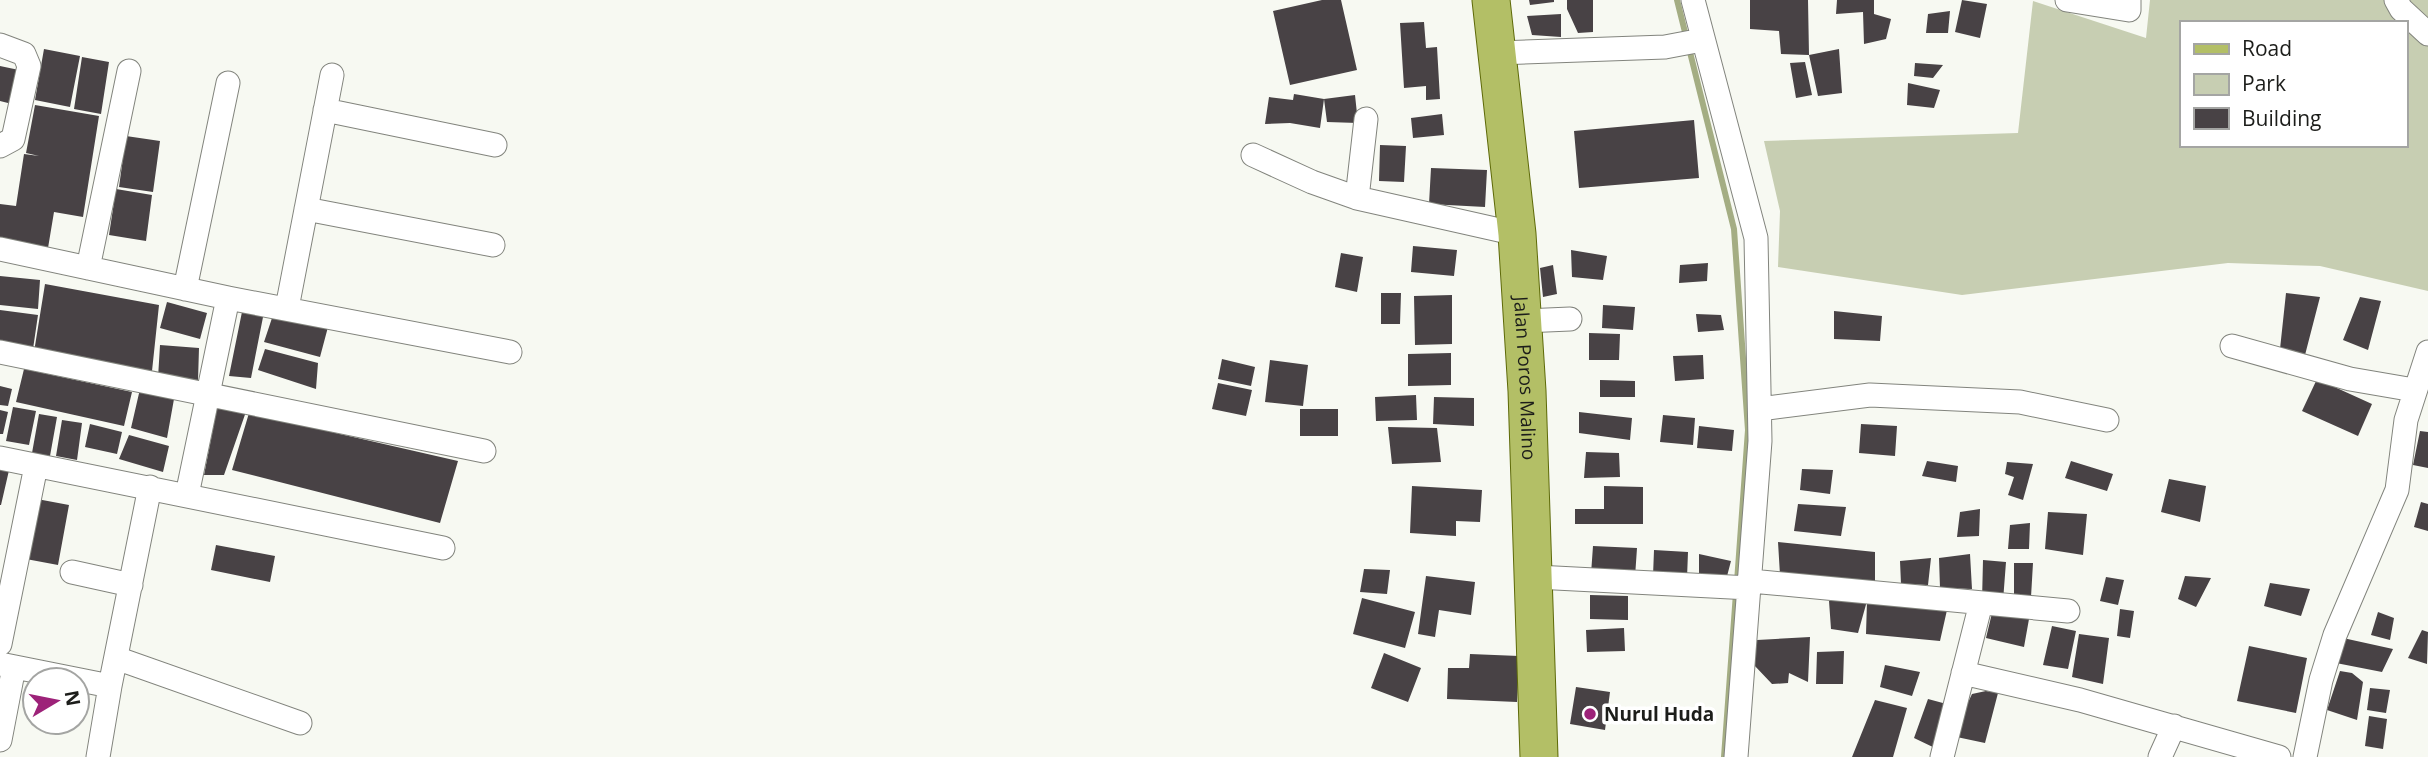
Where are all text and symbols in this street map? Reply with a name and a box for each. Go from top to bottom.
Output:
legend [2180,21,2407,147]
text: Road [2242,34,2292,62]
text: Park [2242,69,2286,97]
text: Building [2242,104,2321,132]
street label: Jalan Poros Malino [1508,294,1542,461]
north arrow [21,666,91,736]
text: N [59,688,87,708]
place label: Nurul Huda [1604,701,1714,727]
marker: Nurul Huda [1582,706,1598,722]

